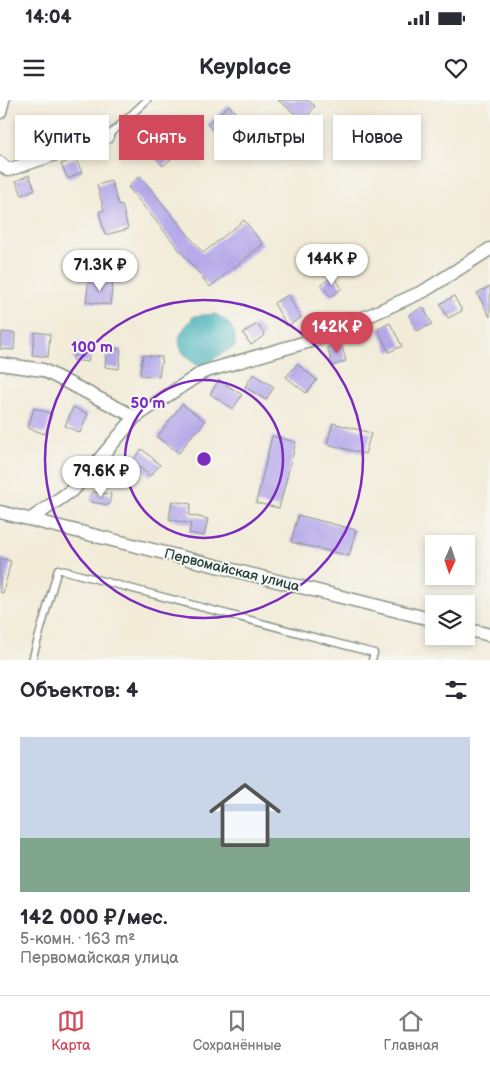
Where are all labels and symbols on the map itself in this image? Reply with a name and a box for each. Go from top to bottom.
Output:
pin: 144K ₽ [291,244,373,286]
pin: 71.3K ₽ [54,250,146,292]
pin: 142K ₽ [296,312,378,354]
text: 100 m [71,338,113,357]
text: 50 m [131,394,166,413]
centre of rings [195,450,213,468]
pin: 79.6K ₽ [55,456,147,498]
north arrow [425,535,475,585]
street label: Первомайская улица [163,545,302,595]

